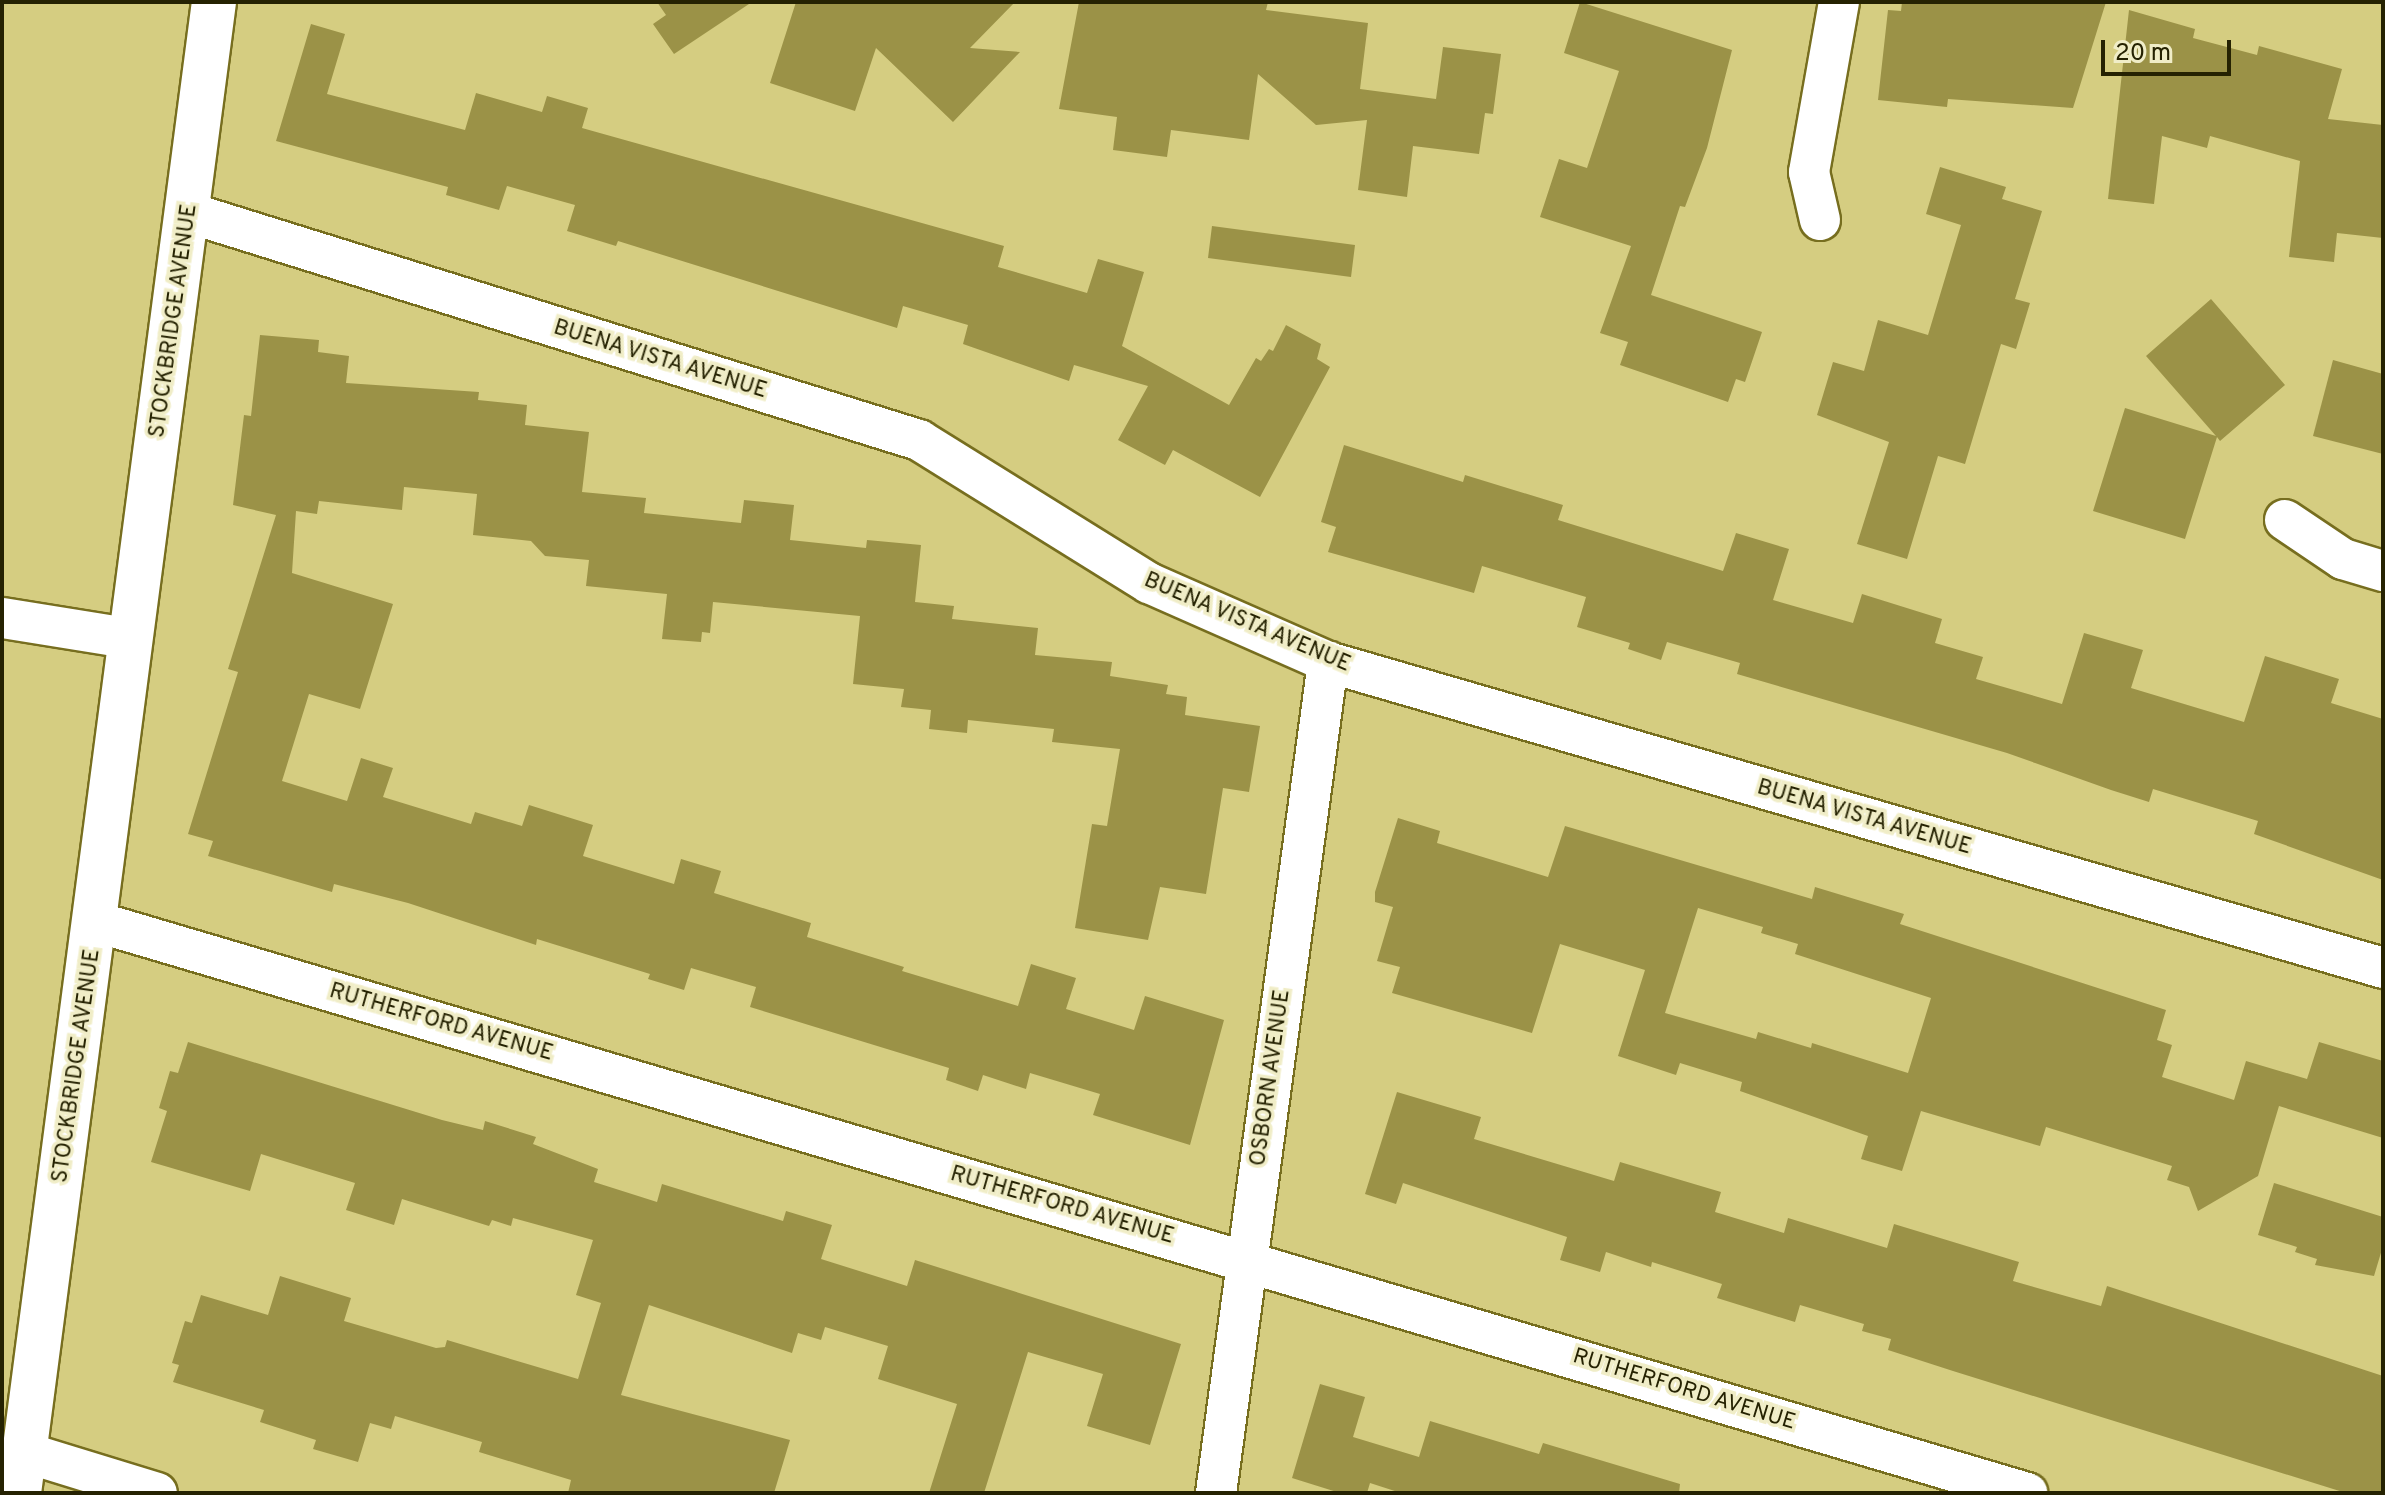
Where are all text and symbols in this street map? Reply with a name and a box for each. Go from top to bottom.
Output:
scale bar [2105,24,2235,74]
text: 20 m [2115,39,2171,69]
street label: STOCKBRIDGE AVENUE [144,202,204,440]
street label: BUENA VISTA AVENUE [548,314,772,406]
street label: BUENA VISTA AVENUE [1138,567,1356,679]
street label: BUENA VISTA AVENUE [1752,774,1976,862]
street label: STOCKBRIDGE AVENUE [47,947,107,1185]
street label: RUTHERFORD AVENUE [326,978,556,1068]
street label: OSBORN AVENUE [1245,988,1297,1168]
street label: RUTHERFORD AVENUE [947,1161,1177,1251]
street label: RUTHERFORD AVENUE [1569,1343,1799,1437]

